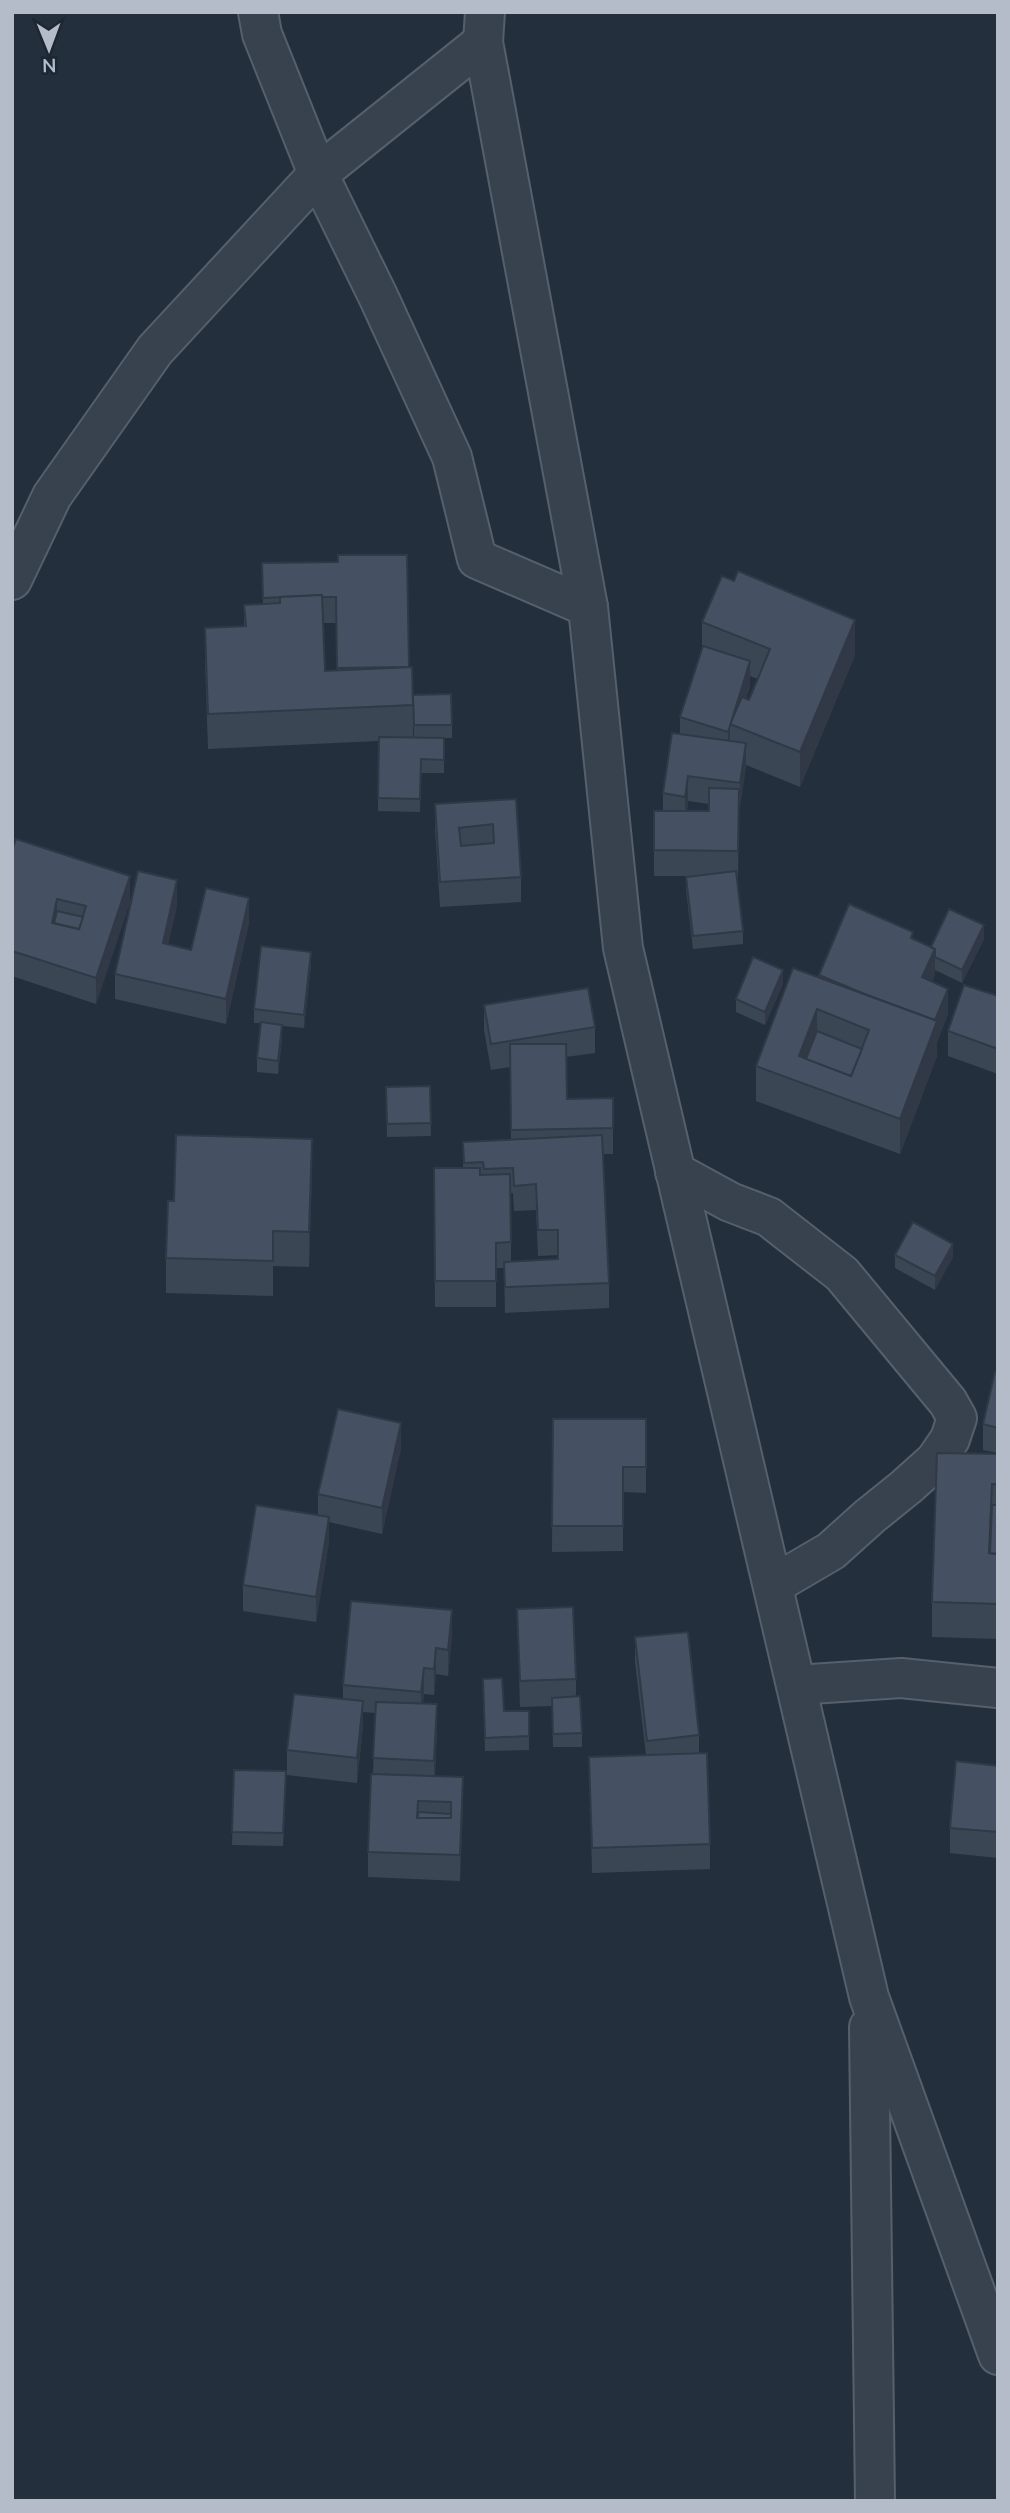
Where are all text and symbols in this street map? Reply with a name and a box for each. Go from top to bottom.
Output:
north arrow [14,14,84,84]
text: N [42,52,57,78]

